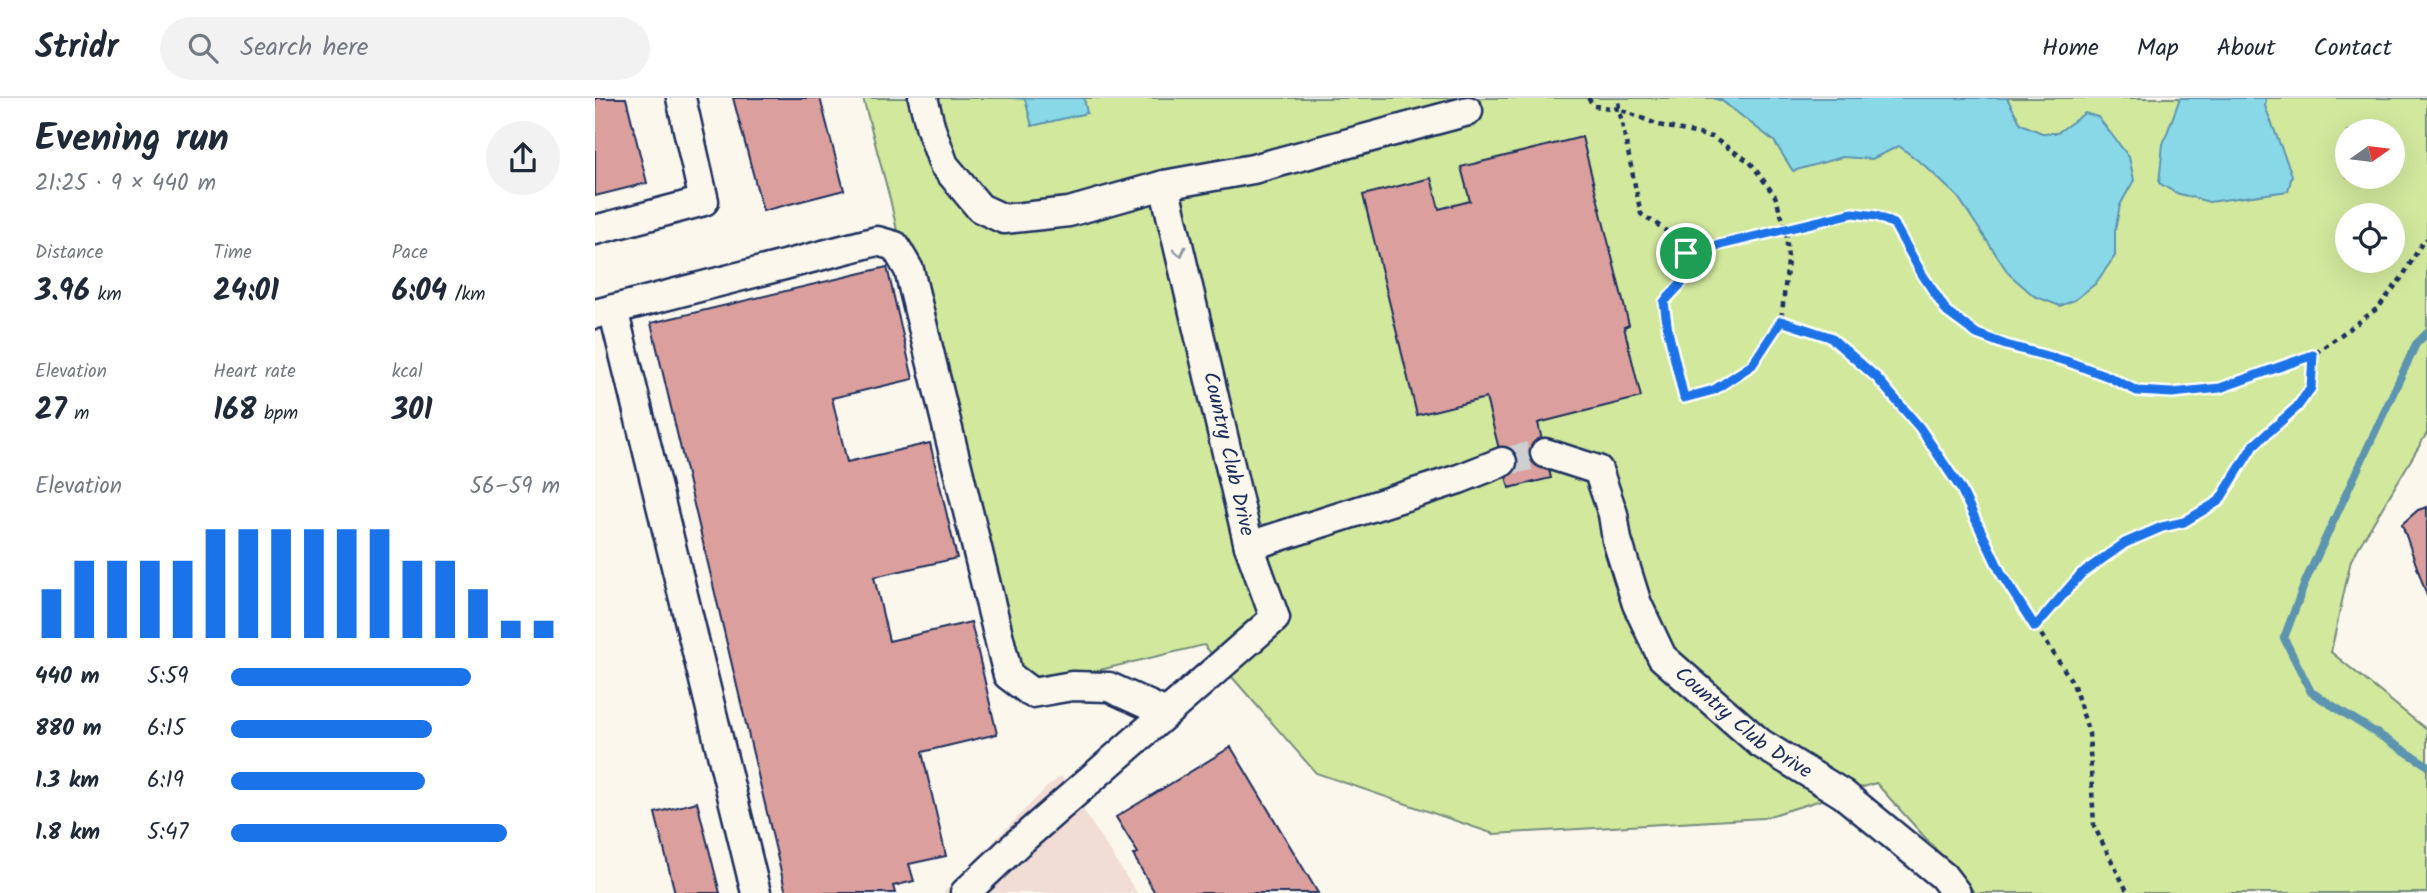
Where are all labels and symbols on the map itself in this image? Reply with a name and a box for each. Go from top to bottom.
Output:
north arrow [2335,119,2405,189]
pin [1656,223,1716,283]
one-way arrow [1171,246,1186,258]
street label: Country Club Drive [1193,369,1263,540]
street label: Country Club Drive [1667,658,1819,788]

